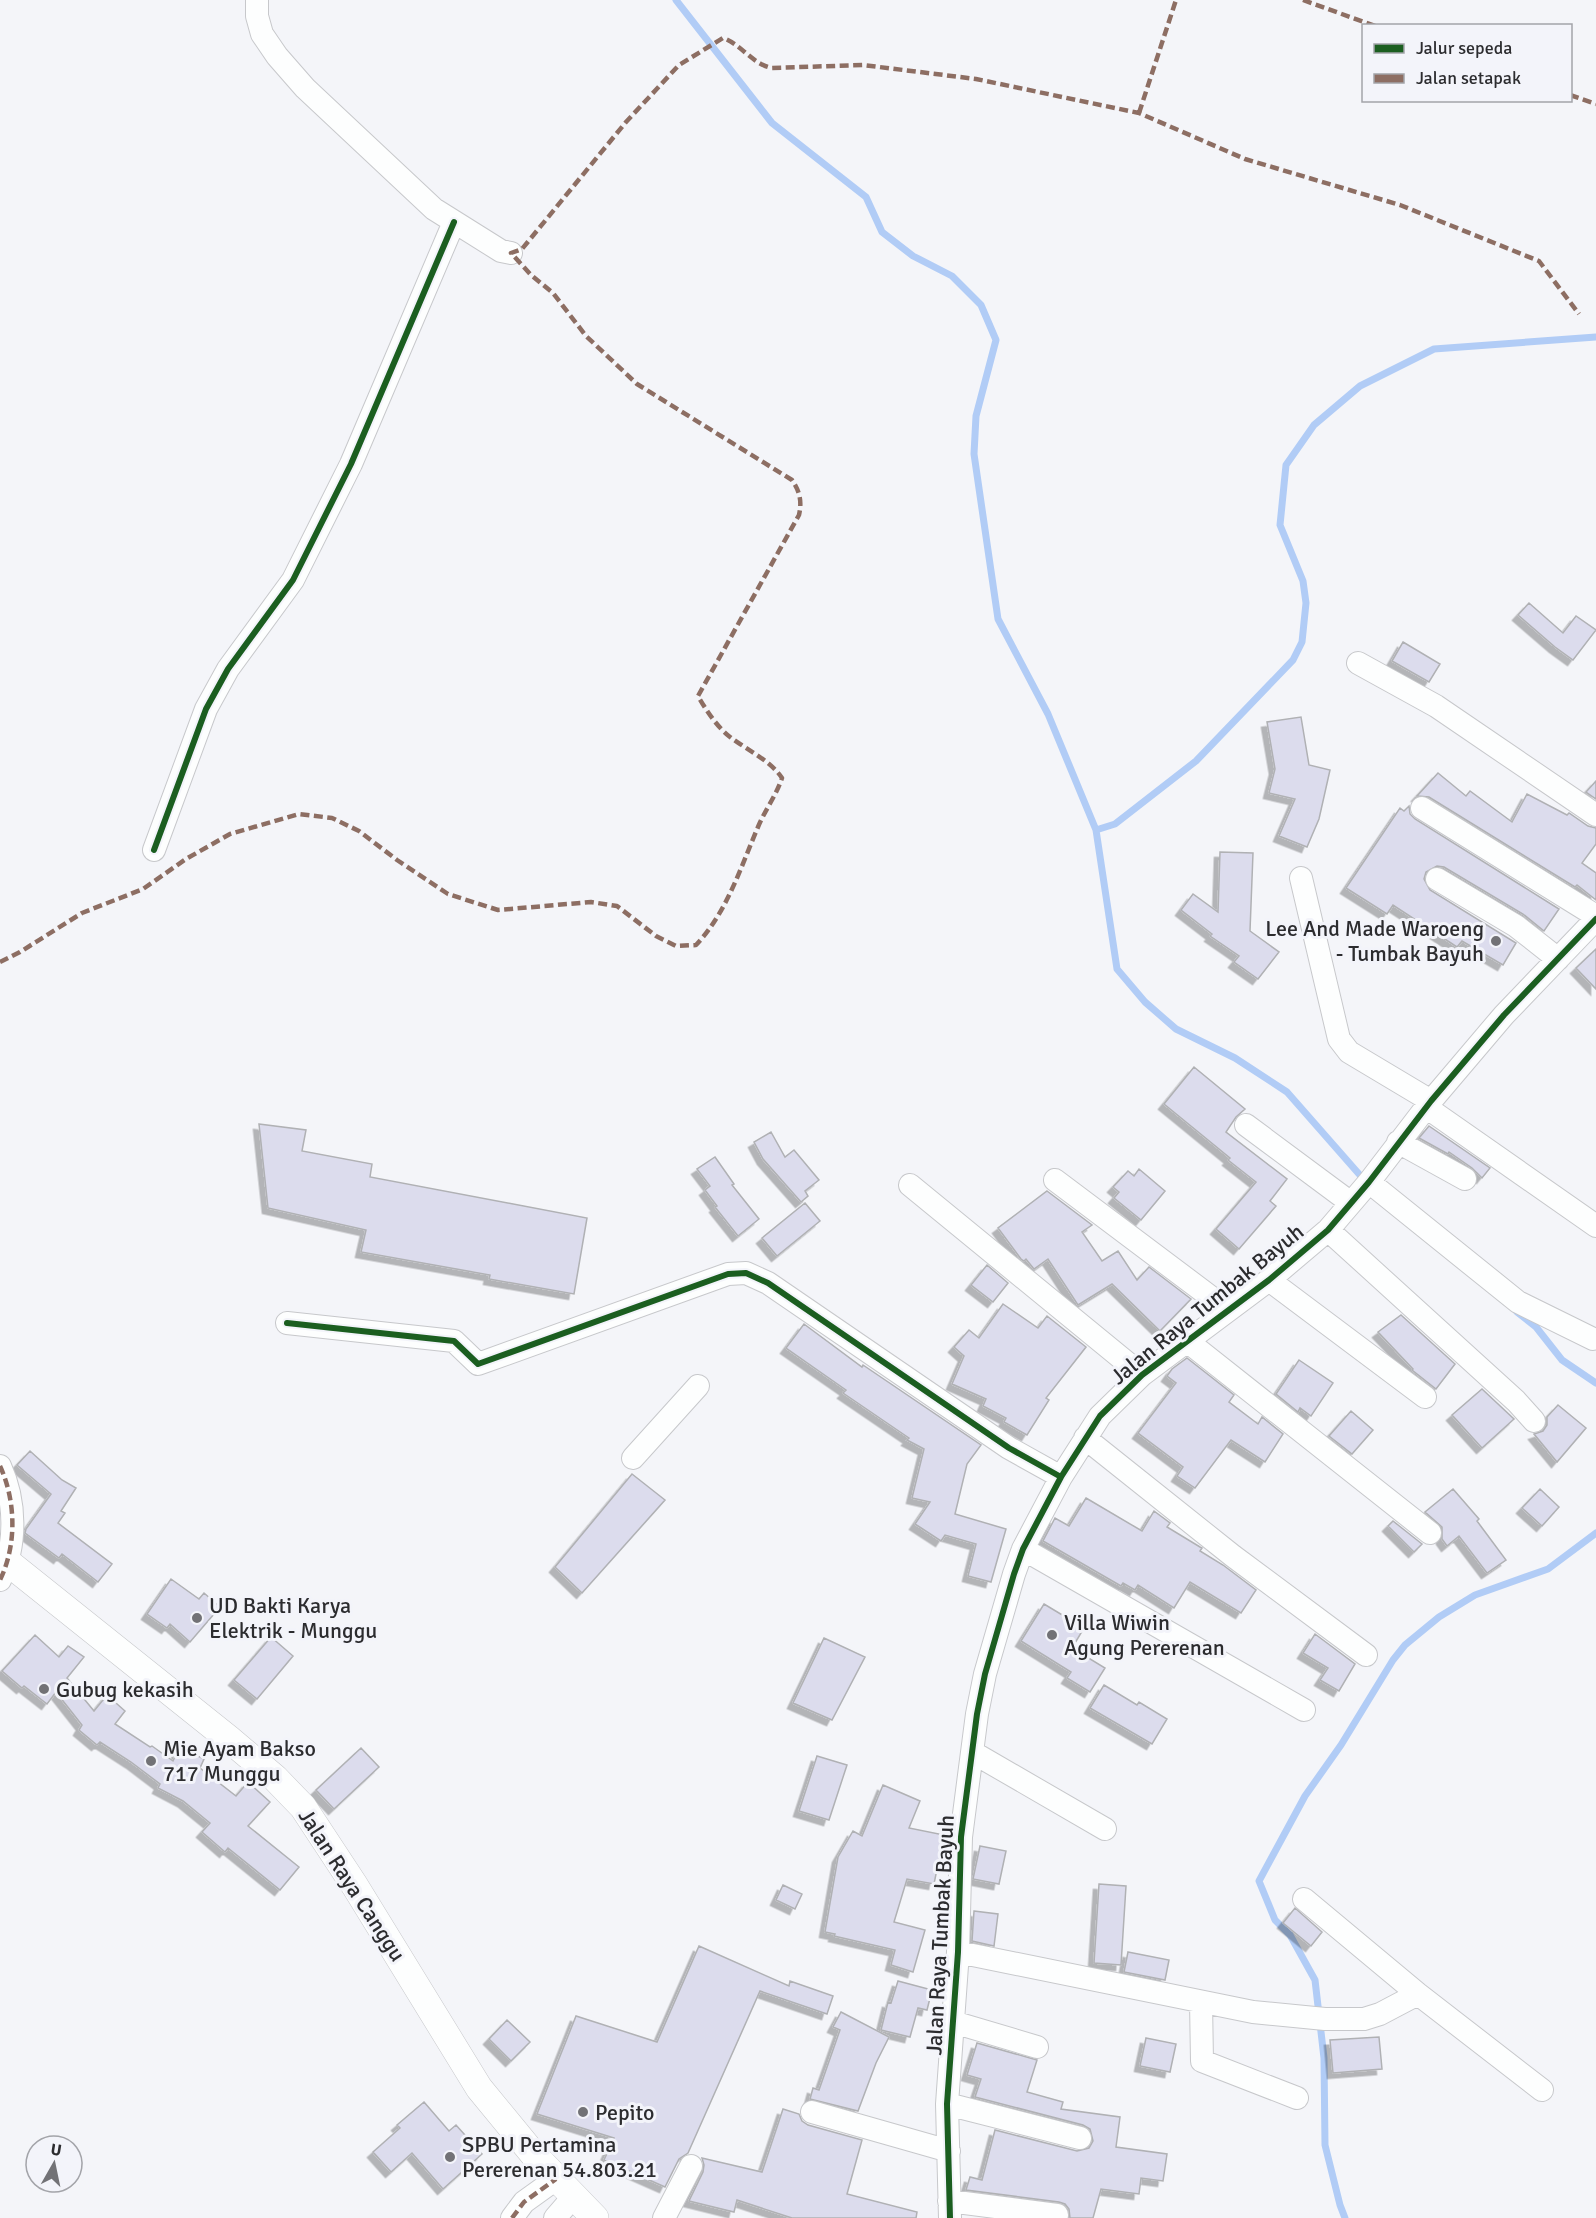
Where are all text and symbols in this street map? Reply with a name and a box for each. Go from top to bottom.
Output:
legend [1362,24,1572,102]
text: Jalur sepeda [1416,37,1512,59]
text: Jalan setapak [1416,67,1521,89]
place label: Lee And Made Waroeng - Tumbak Bayuh [1265,915,1484,967]
marker: Lee And Made Waroeng - Tumbak Bayuh [1489,934,1503,948]
street label: Jalan Raya Tumbak Bayuh [1105,1218,1309,1390]
place label: UD Bakti Karya Elektrik - Munggu [209,1592,377,1644]
place label: Villa Wiwin Agung Pererenan [1064,1609,1225,1661]
marker: UD Bakti Karya Elektrik - Munggu [190,1611,204,1625]
marker: Villa Wiwin Agung Pererenan [1045,1628,1059,1642]
place label: Gubug kekasih [56,1676,194,1703]
marker: Gubug kekasih [37,1682,51,1696]
place label: Mie Ayam Bakso 717 Munggu [163,1735,316,1787]
marker: Mie Ayam Bakso 717 Munggu [144,1754,158,1768]
street label: Jalan Raya Canggu [293,1804,411,1966]
street label: Jalan Raya Tumbak Bayuh [920,1814,960,2056]
place label: Pepito [595,2099,654,2126]
marker: Pepito [576,2105,590,2119]
place label: SPBU Pertamina Pererenan 54.803.21 [462,2131,657,2183]
north arrow [24,2134,84,2194]
text: U [49,2139,63,2161]
marker: SPBU Pertamina Pererenan 54.803.21 [443,2150,457,2164]

